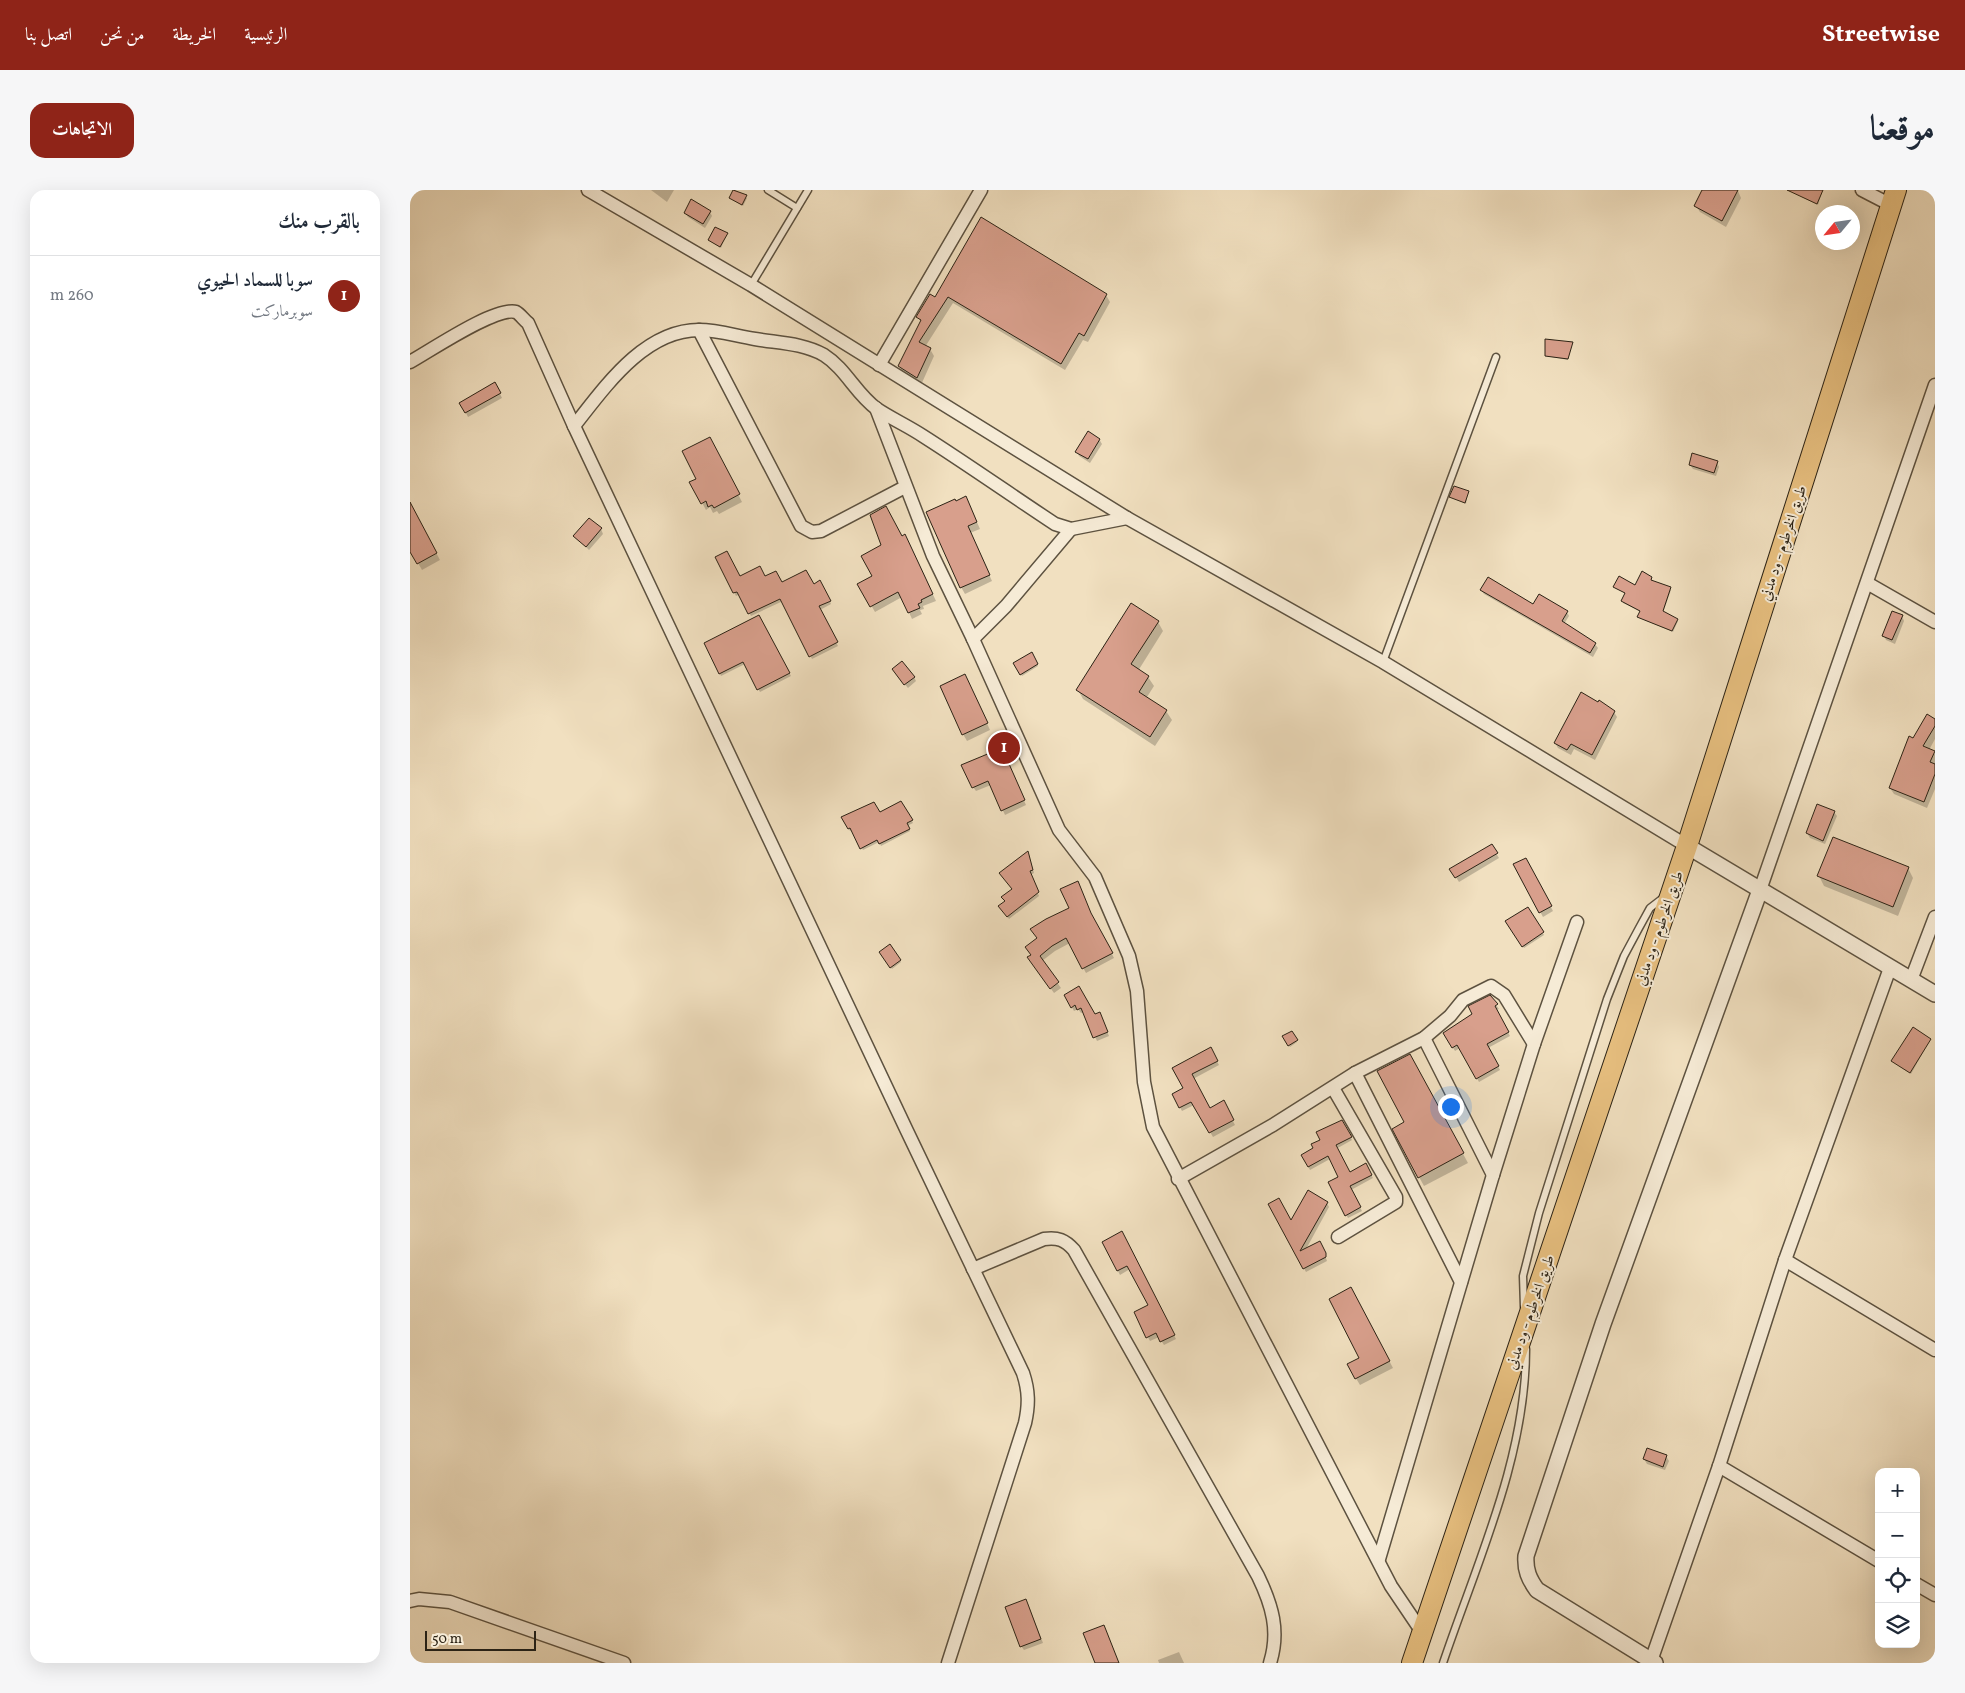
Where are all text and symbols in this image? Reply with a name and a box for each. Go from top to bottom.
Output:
text: Streetwise [1822,18,1940,52]
text: اتصل بنا [25,23,72,48]
text: من نحن [100,23,144,48]
text: الخريطة [172,23,216,48]
text: الرئيسية [244,23,287,48]
button: الاتجاهات [30,103,134,158]
text: موقعنا [1870,106,1935,154]
north arrow [1815,205,1860,250]
text: بالقرب منك [278,208,360,237]
text: سوبا للسماد الحيوي [197,268,313,294]
text: 260 m [50,285,94,307]
text: 1 [341,285,347,307]
text: سوبرماركت [251,301,313,323]
street label: طريق الخرطوم - ود مدني [1756,483,1814,604]
pin: 1 [988,729,1020,767]
street label: طريق الخرطوم - ود مدني [1631,868,1691,989]
your location [1438,1094,1464,1120]
street label: طريق الخرطوم - ود مدني [1502,1252,1562,1373]
map controls [1875,1468,1920,1648]
button: + [1875,1468,1920,1513]
button: − [1875,1513,1920,1558]
button: locate [1875,1558,1920,1603]
button: layers [1875,1603,1920,1648]
scale bar [425,1628,536,1651]
text: 50 m [432,1630,462,1649]

